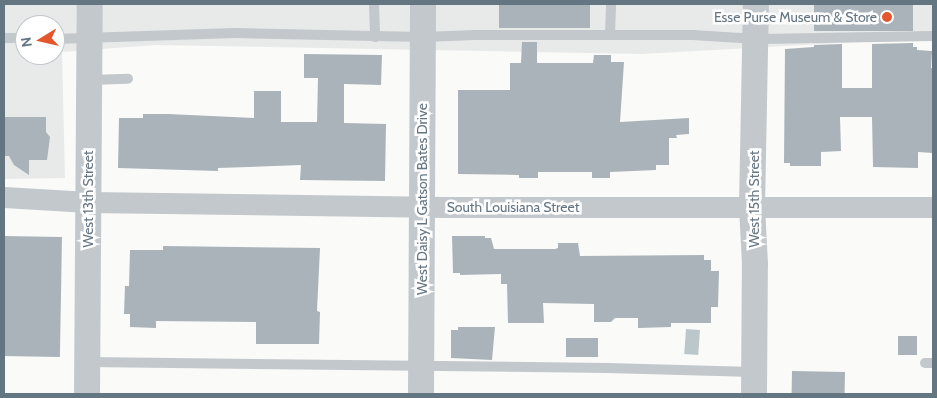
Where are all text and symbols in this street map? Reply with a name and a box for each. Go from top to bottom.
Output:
place label: Esse Purse Museum & Store [714,9,877,25]
marker: Esse Purse Museum & Store [881,11,893,23]
north arrow [15,15,65,65]
text: N [17,36,36,48]
street label: West Daisy L Gatson Bates Drive [414,103,430,295]
street label: West 13th Street [80,150,96,248]
street label: West 15th Street [746,150,762,248]
street label: South Louisiana Street [447,199,579,215]

